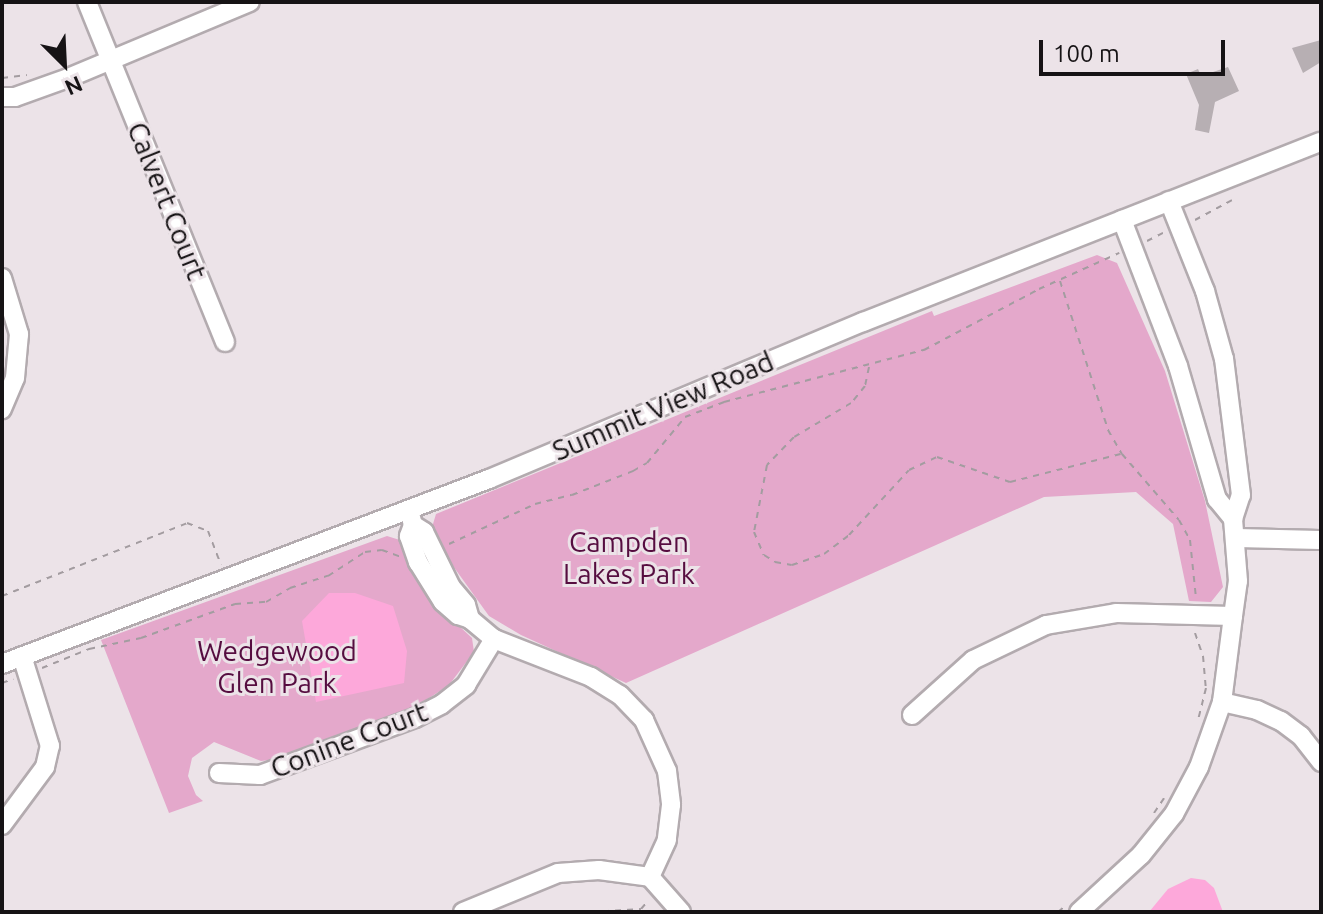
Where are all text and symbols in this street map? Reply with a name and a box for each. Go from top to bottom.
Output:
north arrow [24,24,104,104]
scale bar [1043,24,1229,74]
text: 100 m [1053,40,1120,67]
text: N [61,72,87,101]
street label: Calvert Court [120,117,214,285]
street label: Summit View Road [547,344,779,468]
park label: Campden Lakes Park [563,525,695,591]
park label: Wedgewood Glen Park [197,634,357,700]
street label: Conine Court [266,695,432,785]

